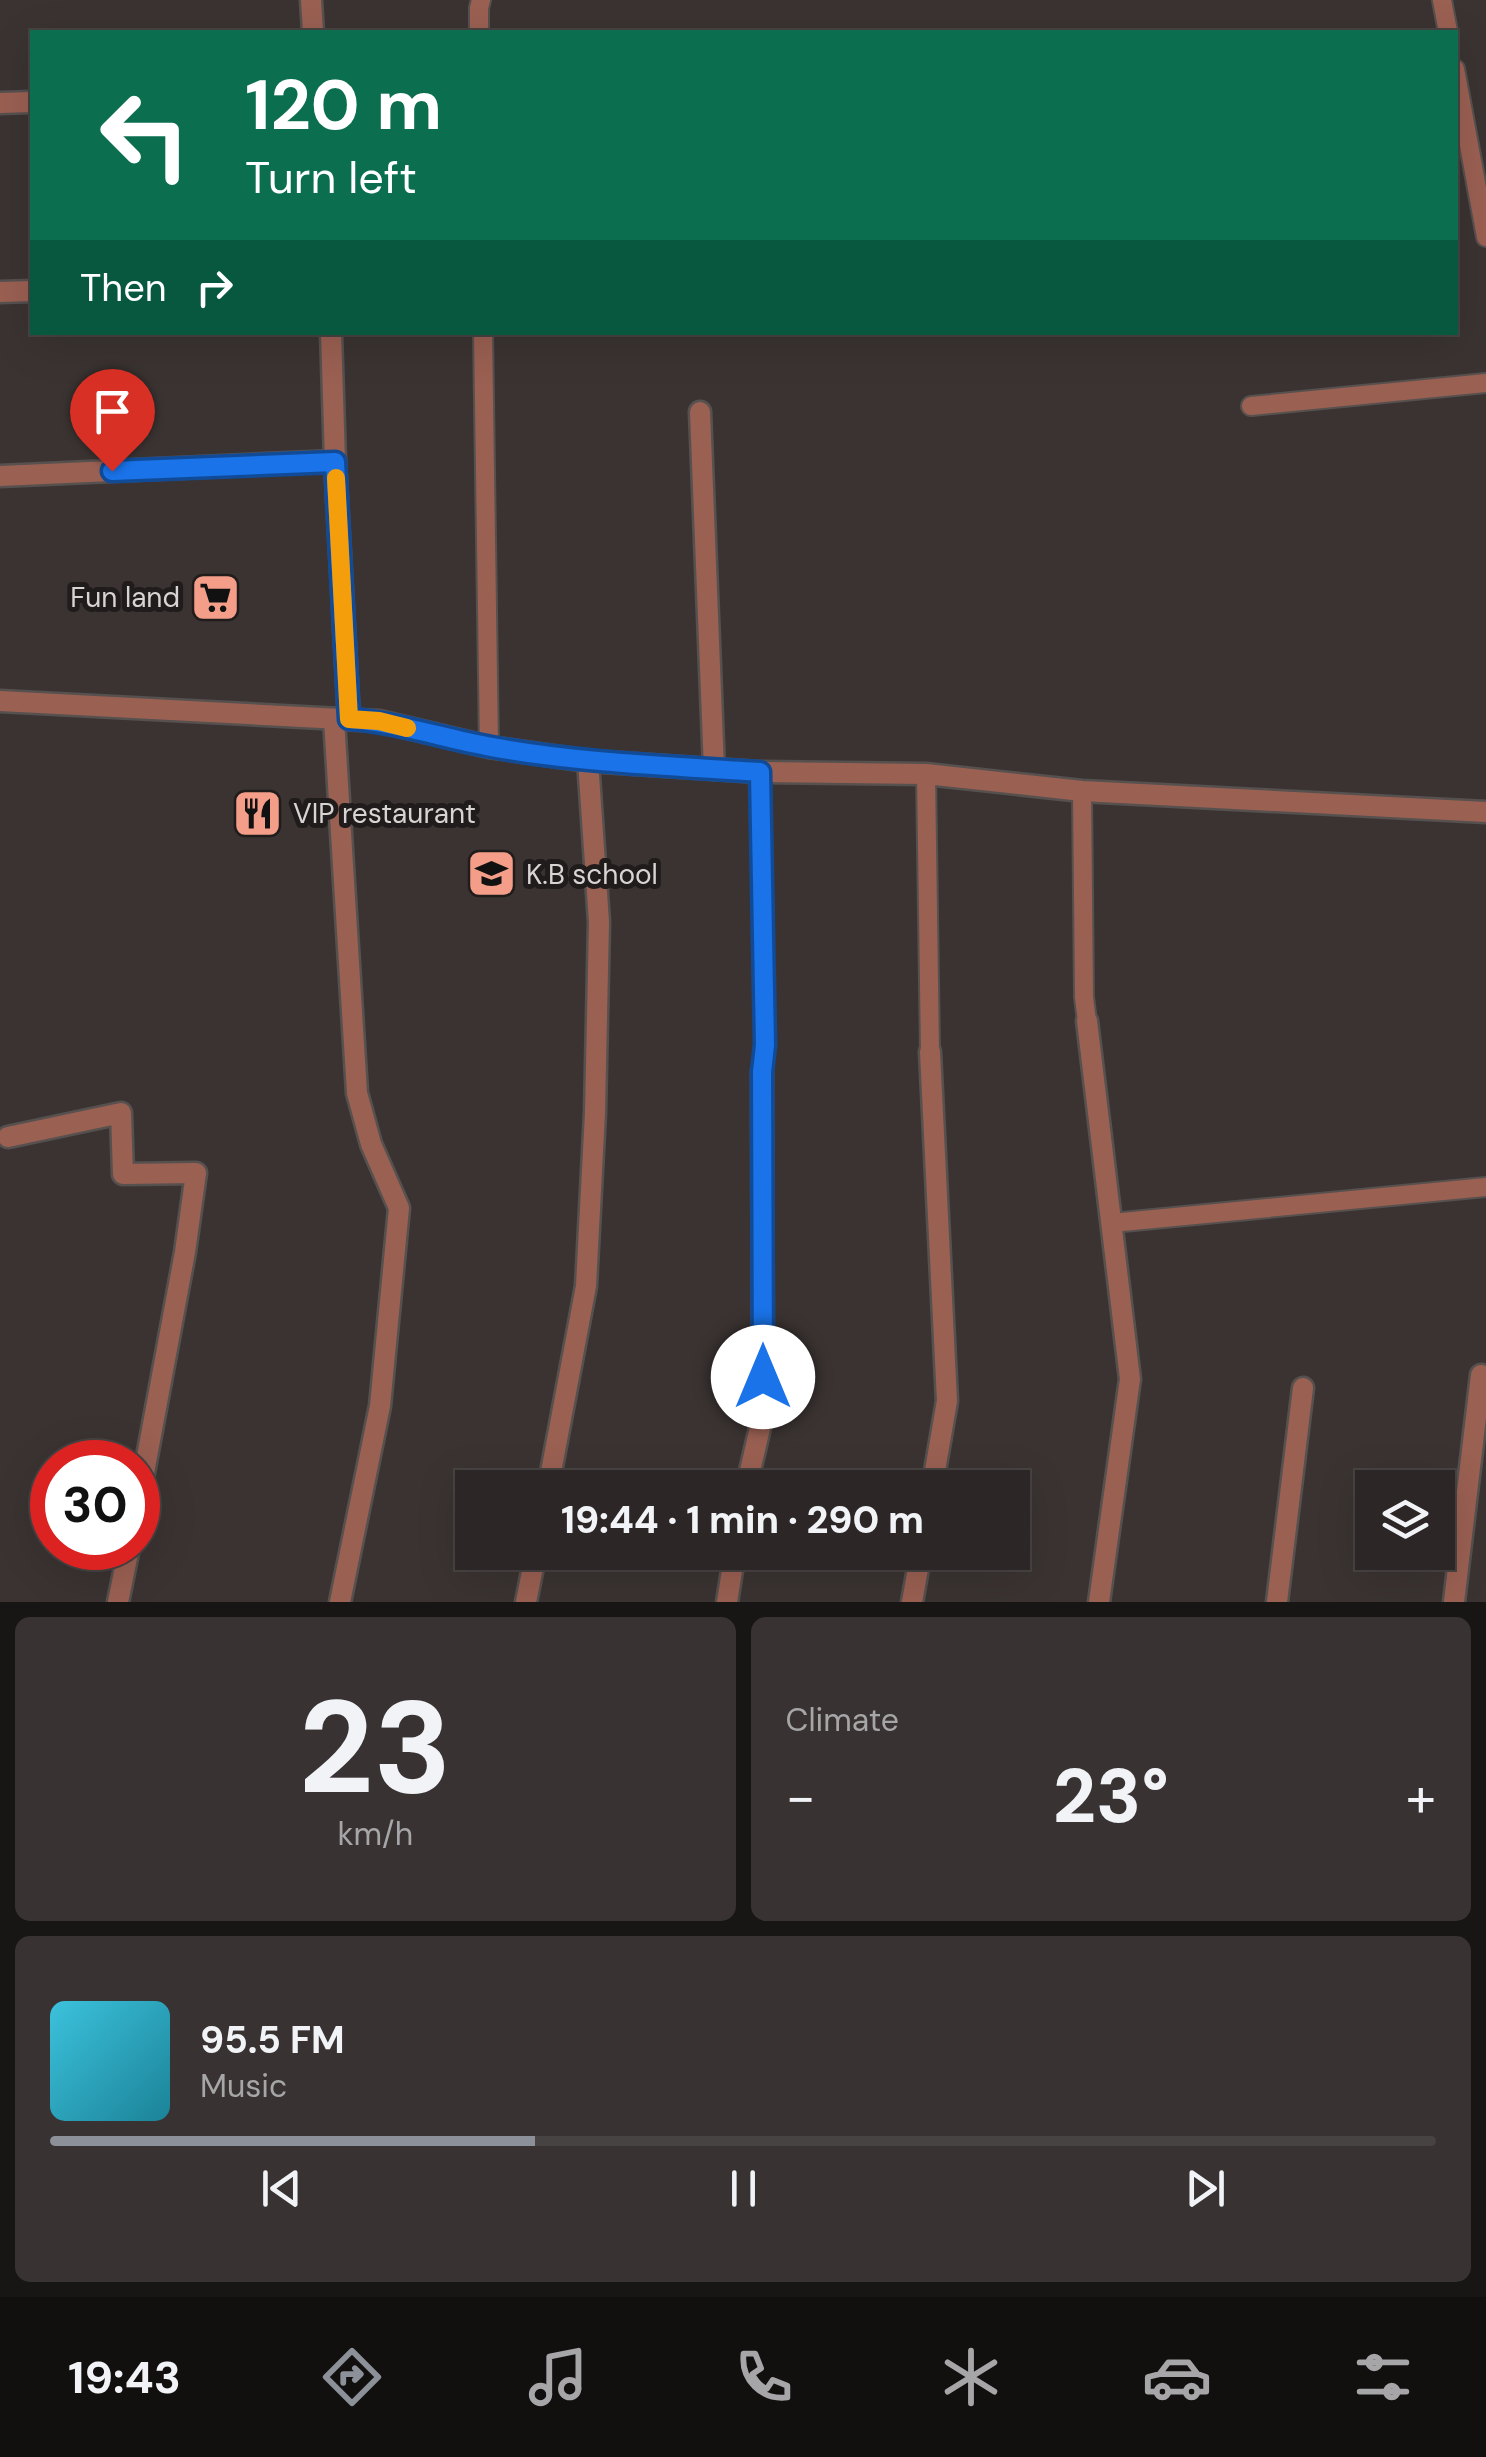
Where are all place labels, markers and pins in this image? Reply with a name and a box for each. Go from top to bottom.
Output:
pin [70,369,155,472]
supermarket icon: Fun land [189,571,241,623]
place label: Fun land [70,579,180,616]
restaurant icon: VIP restaurant [232,787,284,839]
place label: VIP restaurant [293,795,476,832]
school or university icon: K.B school [465,848,517,900]
place label: K.B school [526,856,658,893]

